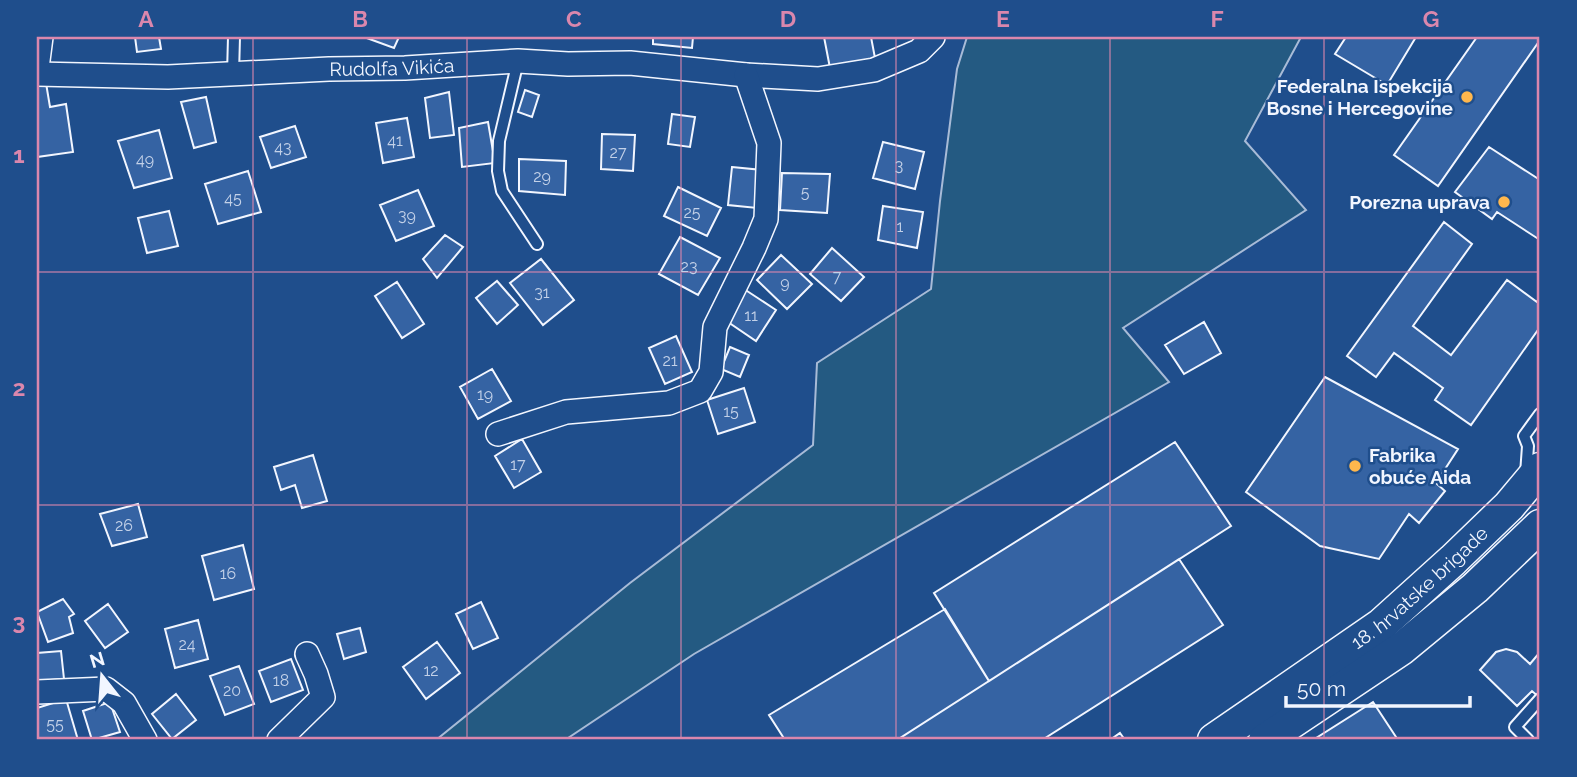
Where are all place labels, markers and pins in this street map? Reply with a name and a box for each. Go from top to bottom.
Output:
place label: Federalna Ispekcija Bosne i Hercegovine [1266,75,1453,119]
marker: Federalna Ispekcija Bosne i Hercegovine [1459,89,1475,105]
place label: Porezna uprava [1349,191,1490,213]
marker: Porezna uprava [1496,194,1512,210]
place label: Fabrika obuće Aida [1369,444,1471,488]
marker: Fabrika obuće Aida [1347,458,1363,474]

